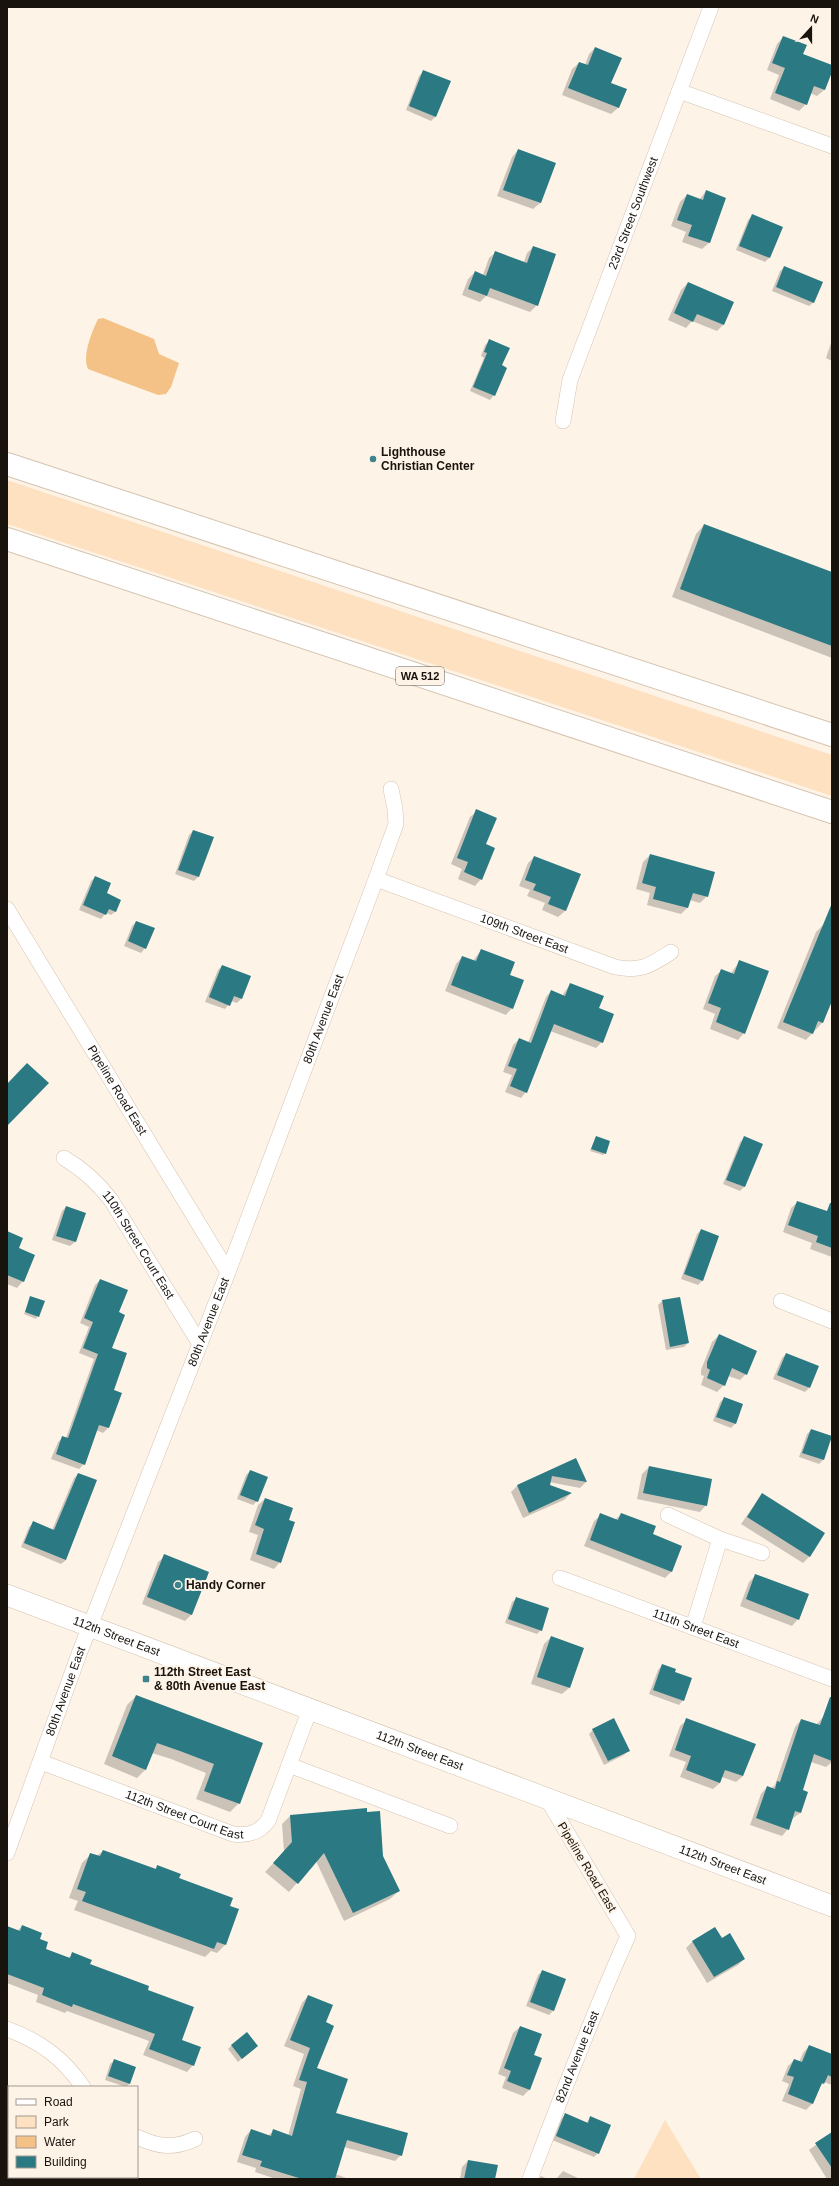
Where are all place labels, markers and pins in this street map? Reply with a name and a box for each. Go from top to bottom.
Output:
place label: Lighthouse Christian Center [381,445,475,473]
marker: Lighthouse Christian Center [368,454,378,464]
place label: Handy Corner [186,1578,266,1592]
marker: Handy Corner [173,1580,183,1590]
place label: 112th Street East & 80th Avenue East [154,1665,265,1693]
marker: 112th Street East & 80th Avenue East [141,1674,151,1684]

